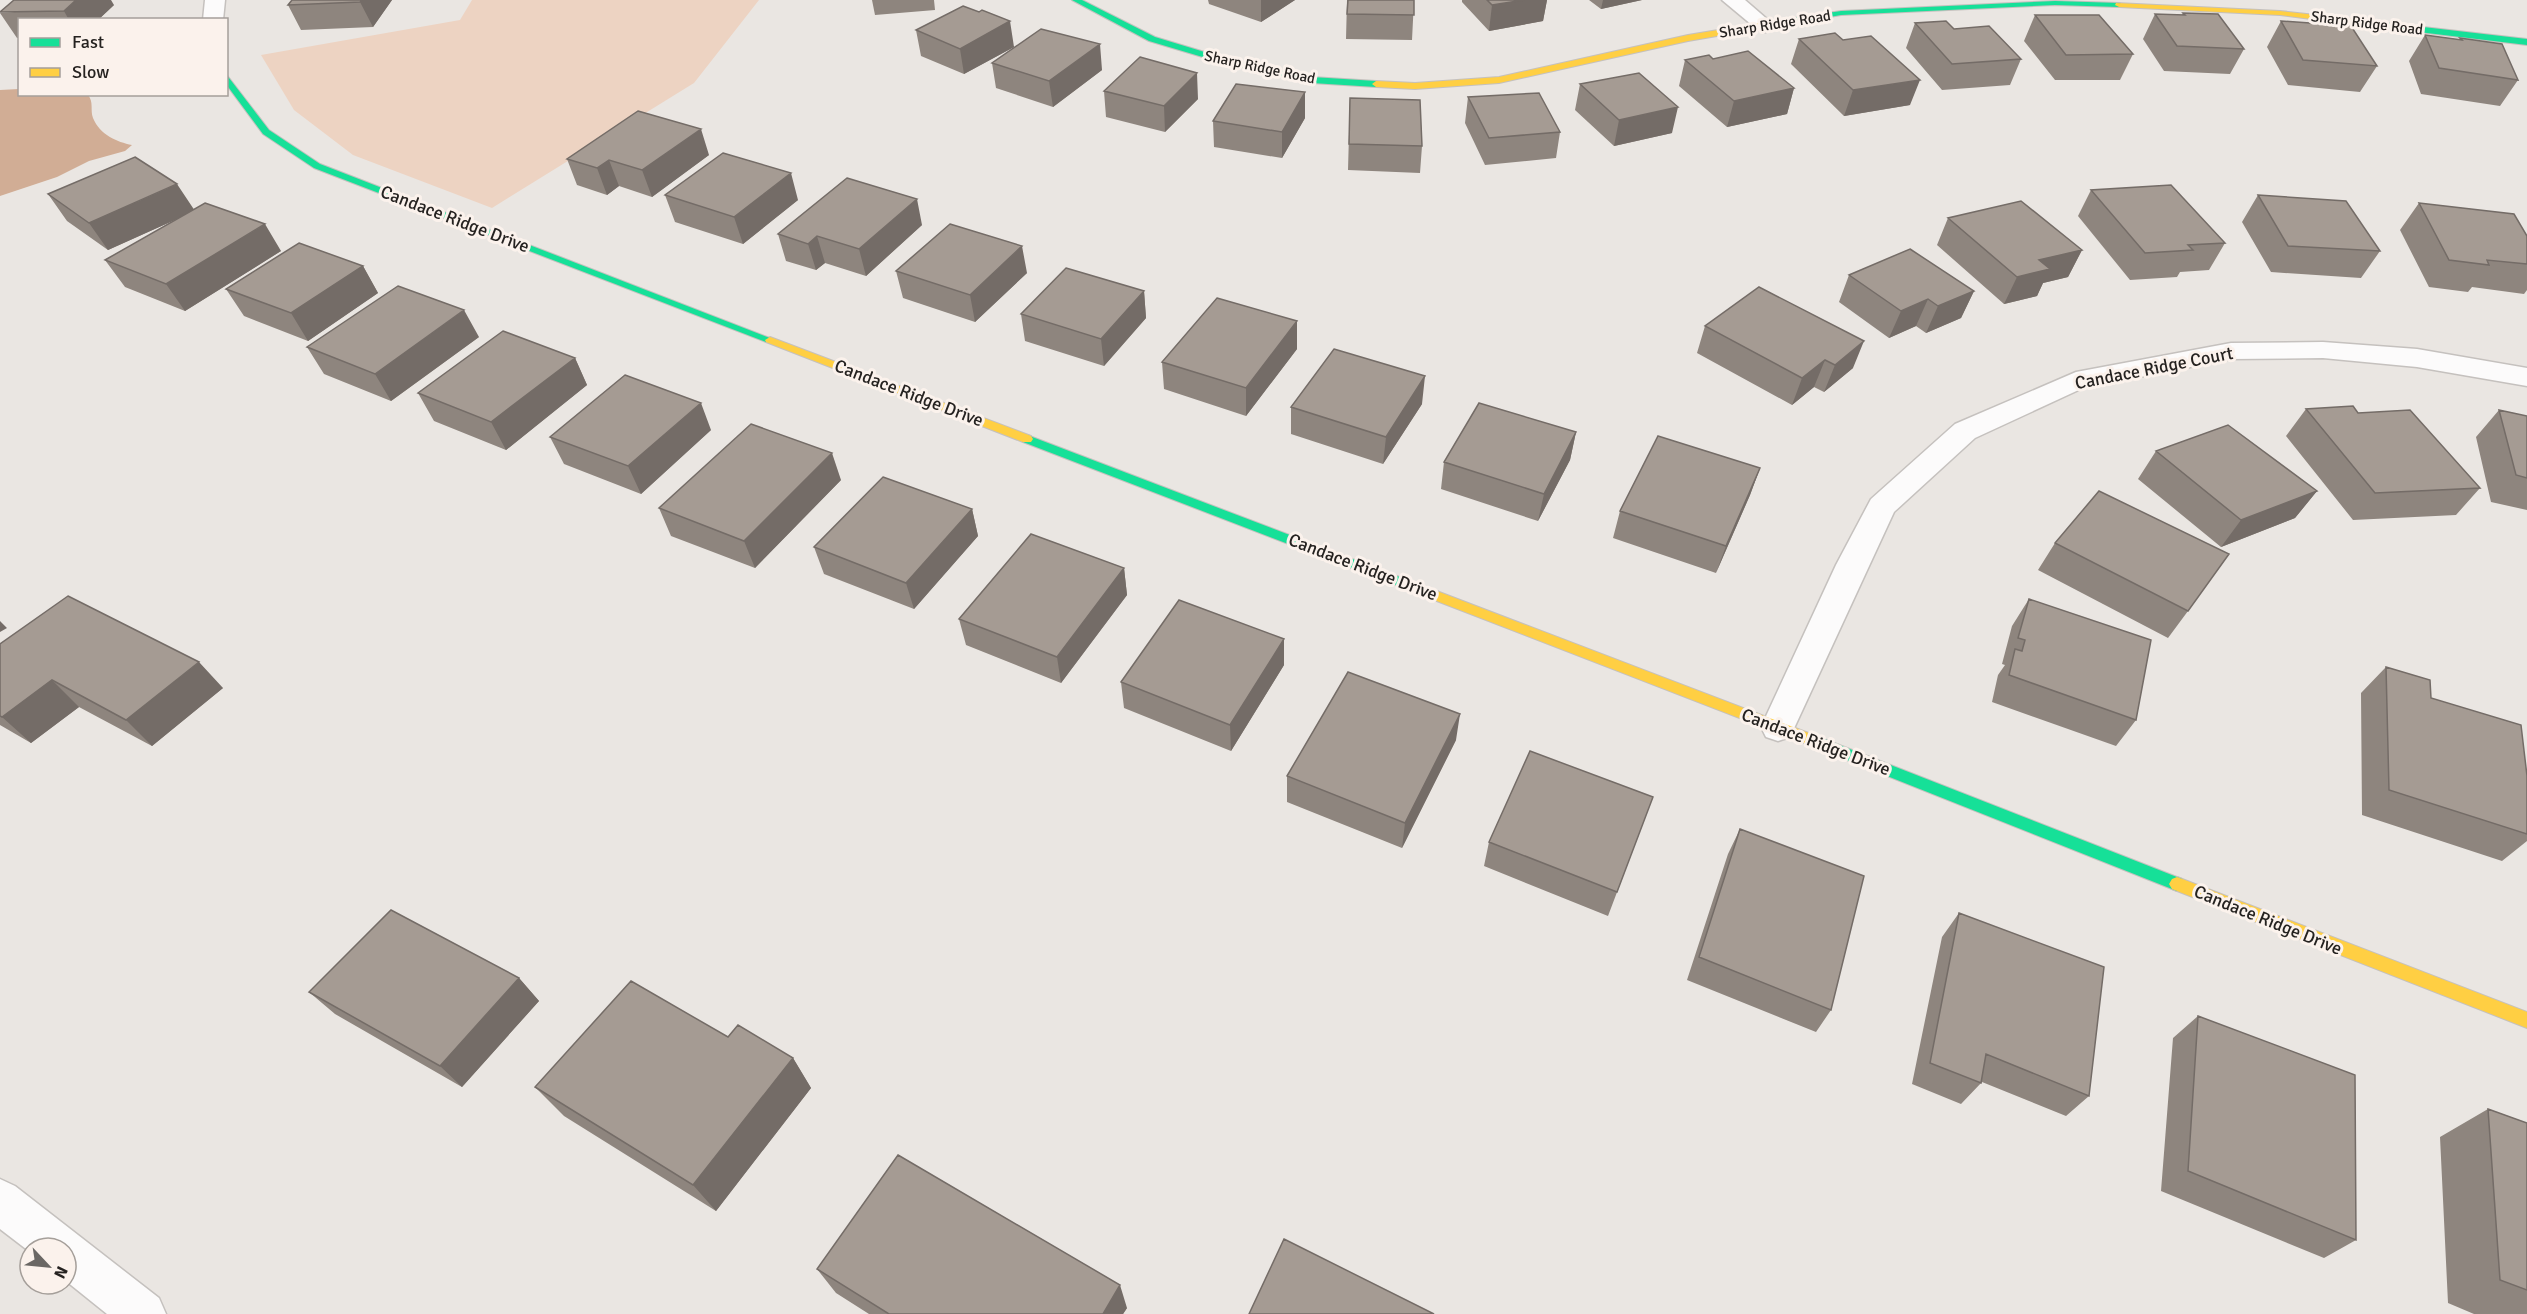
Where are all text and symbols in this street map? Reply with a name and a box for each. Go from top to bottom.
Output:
street label: Sharp Ridge Road [1718,6,1832,42]
street label: Sharp Ridge Road [2310,7,2424,39]
legend [18,18,228,96]
text: Fast [72,31,104,53]
street label: Sharp Ridge Road [1203,46,1317,88]
text: Slow [72,61,109,83]
street label: Candace Ridge Drive [377,180,533,258]
street label: Candace Ridge Court [2073,342,2235,394]
street label: Candace Ridge Drive [831,354,987,432]
street label: Candace Ridge Drive [1285,528,1441,606]
street label: Candace Ridge Drive [1738,703,1894,781]
street label: Candace Ridge Drive [2191,880,2345,960]
north arrow [18,1236,78,1296]
text: N [49,1263,72,1282]

